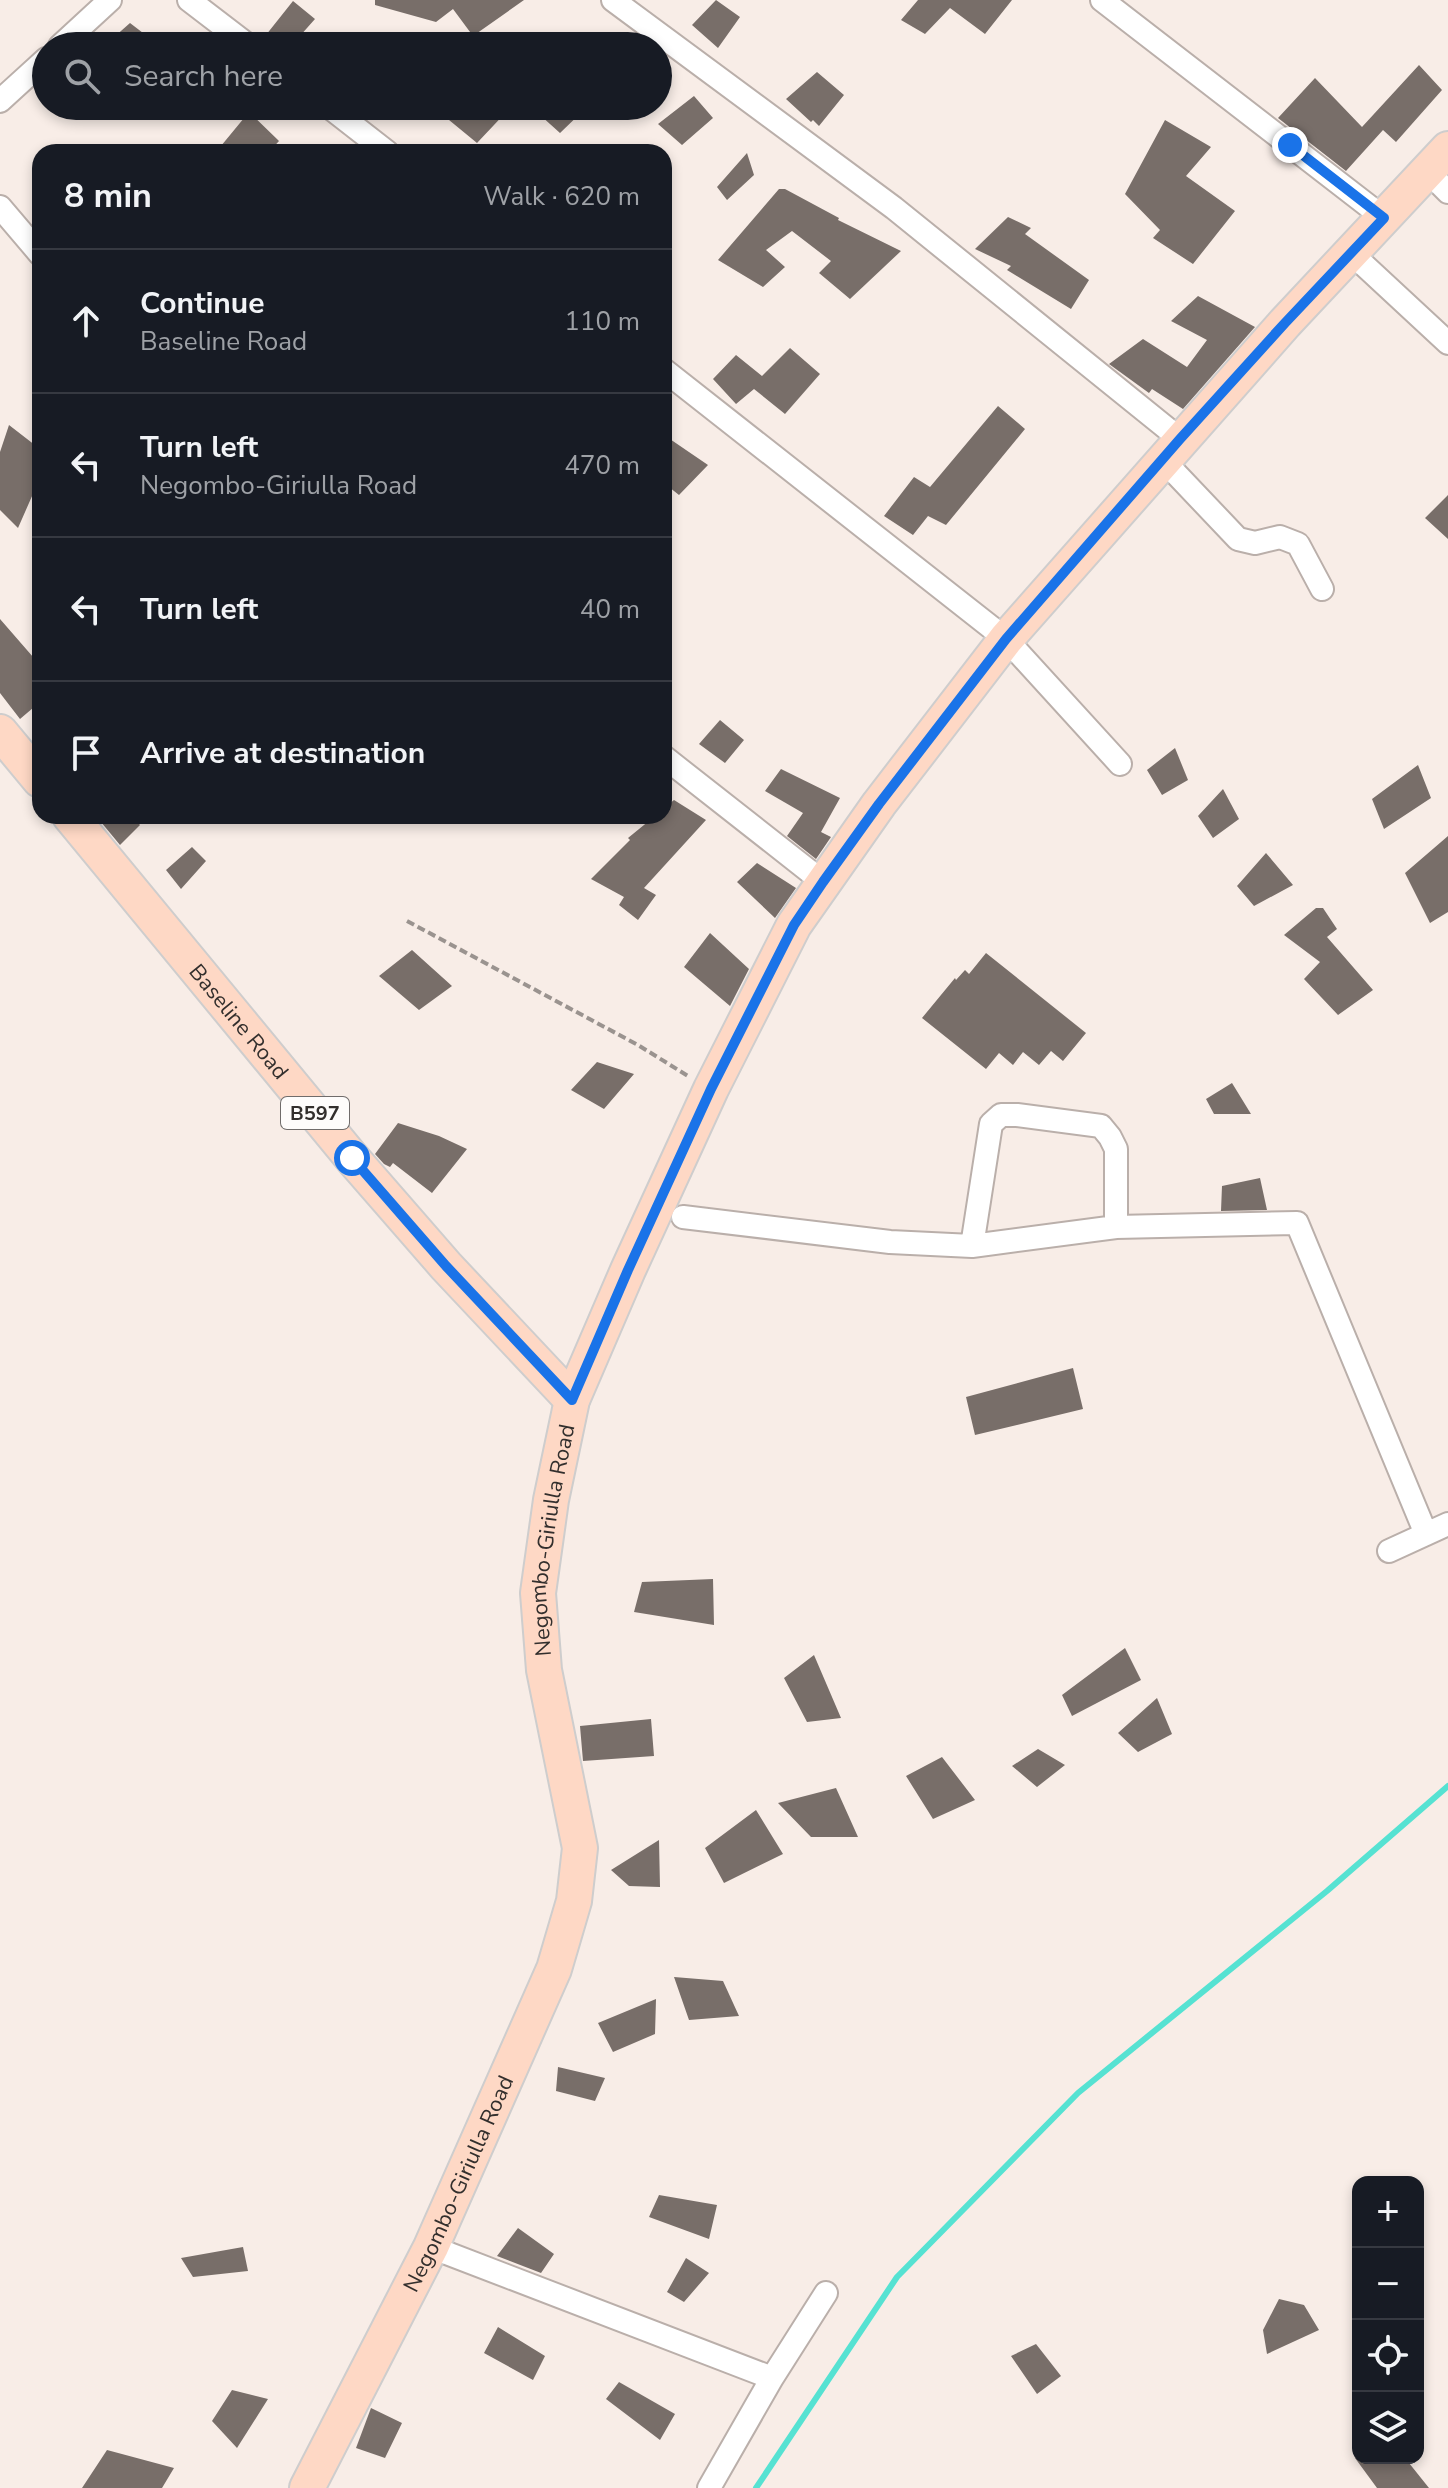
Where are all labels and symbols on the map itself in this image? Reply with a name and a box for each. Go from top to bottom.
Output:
route end [1272,127,1308,163]
street label: Baseline Road [182,958,295,1086]
road number: B597 [281,1097,349,1129]
route start [334,1140,370,1176]
street label: Negombo-Giriulla Road [523,1421,583,1657]
street label: Negombo-Giriulla Road [396,2071,521,2297]

